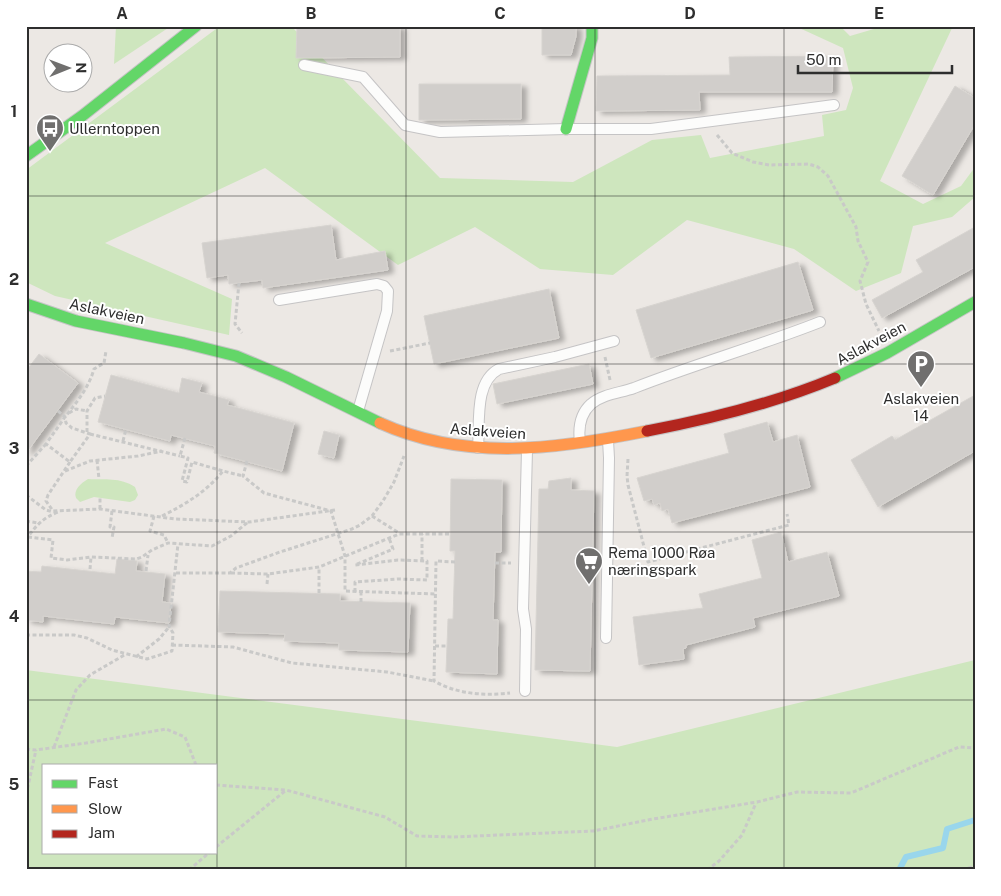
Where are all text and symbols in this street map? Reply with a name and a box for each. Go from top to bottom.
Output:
text: A [116,4,128,23]
text: B [306,4,317,23]
text: C [494,4,506,23]
text: D [684,4,696,23]
text: E [874,4,884,23]
north arrow [42,42,92,92]
scale bar [798,42,952,74]
text: 50 m [806,51,841,68]
text: N [73,62,89,73]
text: 1 [11,102,17,121]
bus stop icon: Ullerntoppen [35,113,65,152]
place label: Ullerntoppen [69,120,160,137]
text: 2 [9,270,19,289]
street label: Aslakveien [68,295,146,327]
street label: Aslakveien [833,318,909,368]
parking icon: Aslakveien 14 [906,349,936,388]
place label: Aslakveien 14 [883,390,959,424]
street label: Aslakveien [449,420,527,442]
text: 3 [9,439,19,458]
place label: Rema 1000 Røa næringspark [608,544,715,578]
supermarket icon: Rema 1000 Røa næringspark [574,546,604,585]
text: 4 [9,607,20,626]
legend [42,764,218,854]
text: Fast [88,774,118,791]
text: 5 [9,775,20,794]
text: Slow [88,800,123,817]
text: Jam [88,824,115,841]

